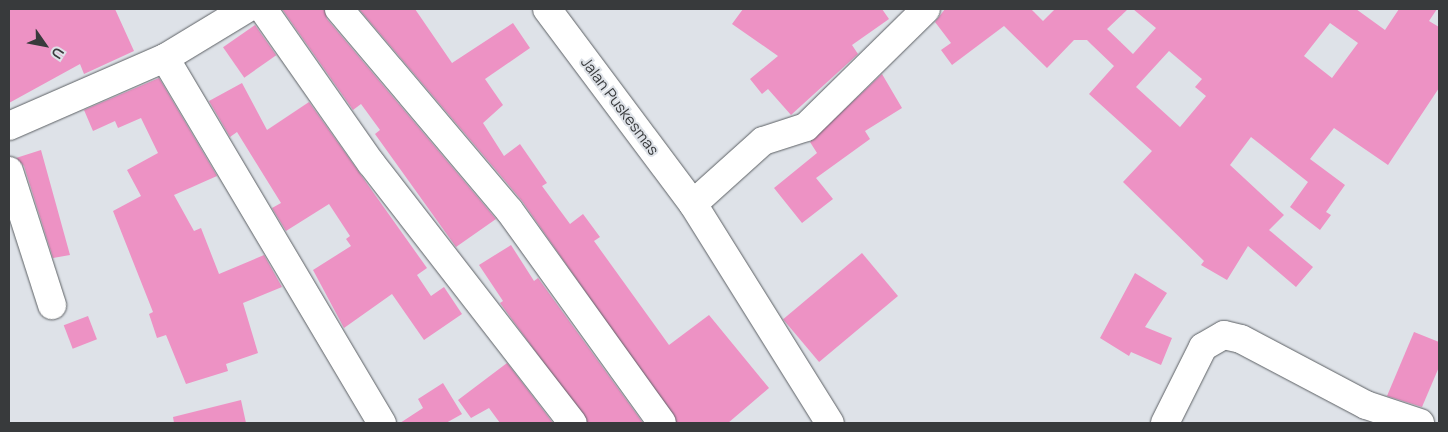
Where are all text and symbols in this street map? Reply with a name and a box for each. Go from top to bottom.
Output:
north arrow [20,20,70,70]
text: U [47,44,69,63]
street label: Jalan Puskesmas [577,54,663,158]

